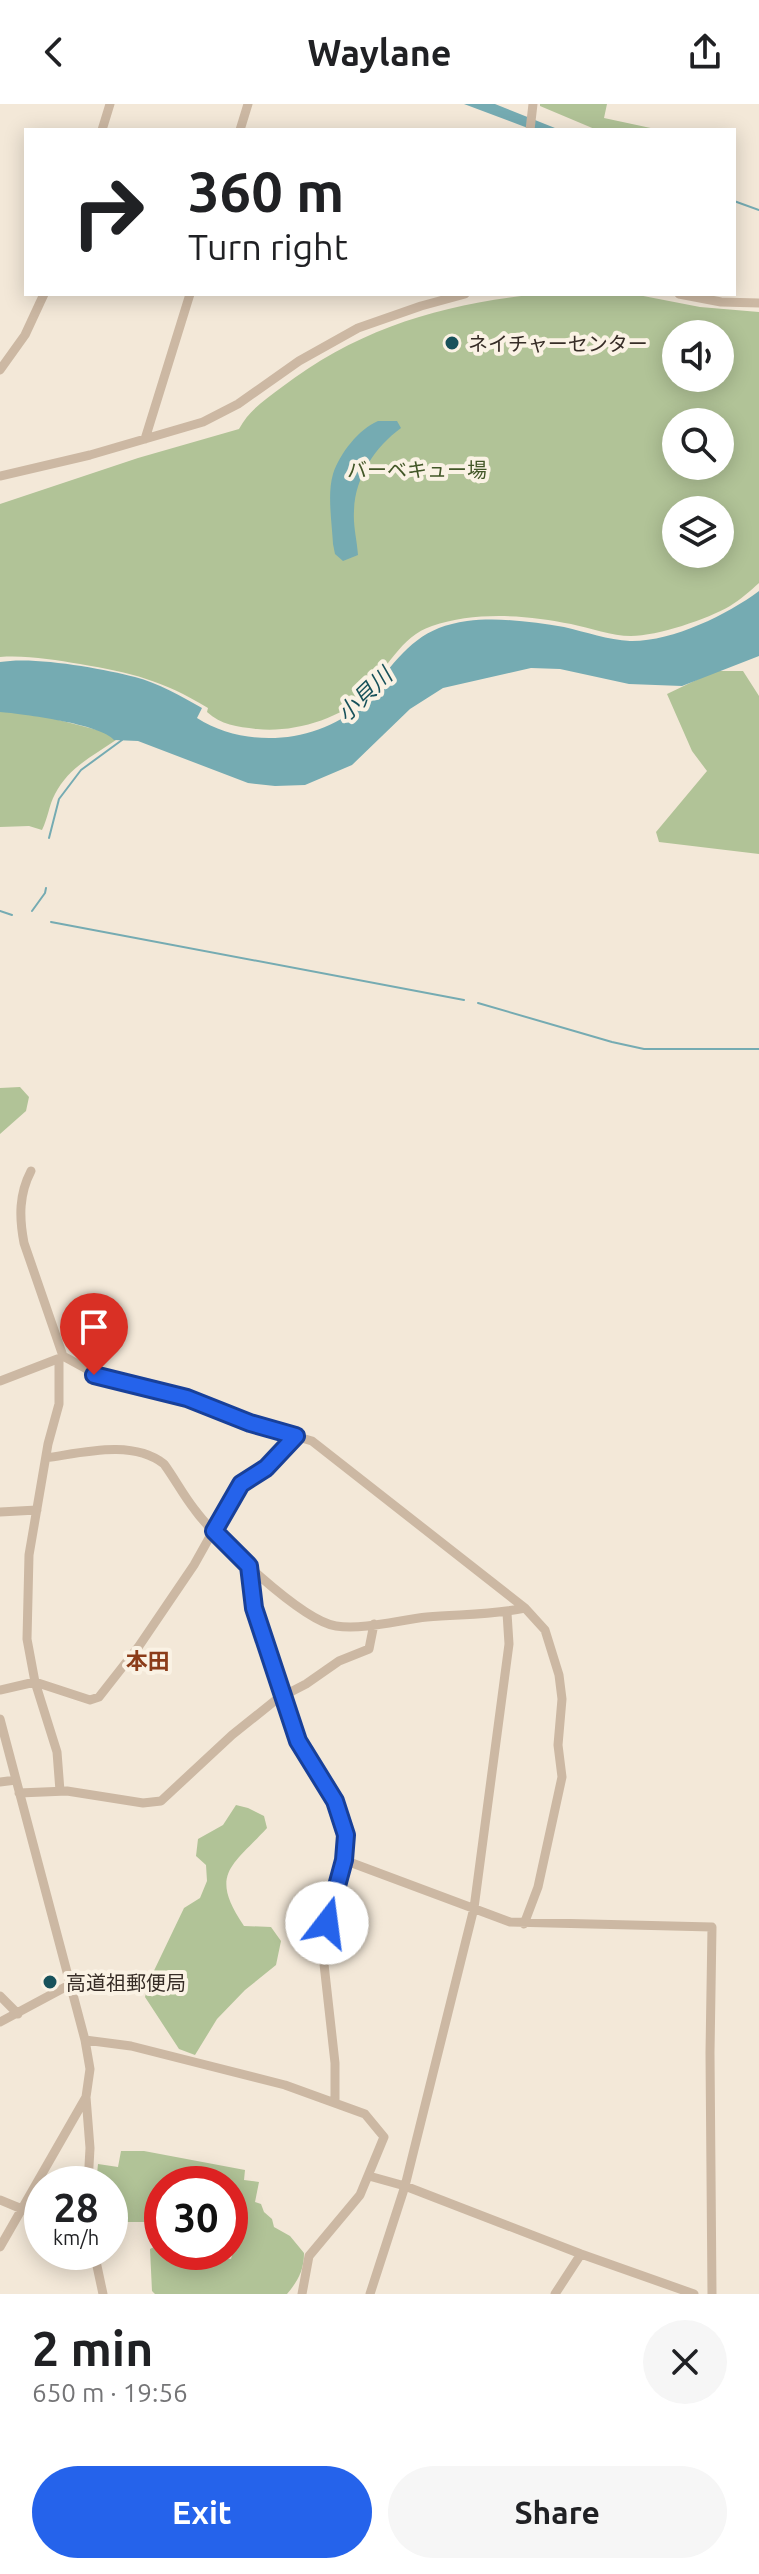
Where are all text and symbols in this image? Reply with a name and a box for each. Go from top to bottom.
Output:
icon: back [32,30,76,74]
icon: share [683,30,727,74]
text: Waylane [308,32,451,73]
icon: right [56,160,160,264]
text: 360 m [188,160,344,223]
text: Turn right [188,226,348,267]
map controls [662,320,734,568]
button: sound [662,320,734,392]
place label: ネイチャーセンター [468,332,648,355]
marker: ネイチャーセンター [443,334,461,352]
button: search [662,408,734,480]
park label: バーベキュー場 [347,458,487,481]
button: layers [662,496,734,568]
water label: 小貝川 [332,661,398,726]
pin [60,1293,128,1375]
icon: arrive [72,1305,116,1349]
district label: 本田 [126,1648,170,1673]
position arrow [285,1881,369,1965]
place label: 高道祖郵便局 [66,1971,186,1994]
marker: 高道祖郵便局 [41,1973,59,1991]
speed limit sign: 30 [144,2166,248,2270]
text: 28 [53,2185,99,2230]
text: km/h [53,2226,99,2249]
button: close [643,2320,727,2404]
text: 2 min [32,2321,153,2375]
text: 650 m · 19:56 [32,2378,188,2407]
button: Exit [32,2466,372,2558]
button: Share [388,2466,727,2558]

